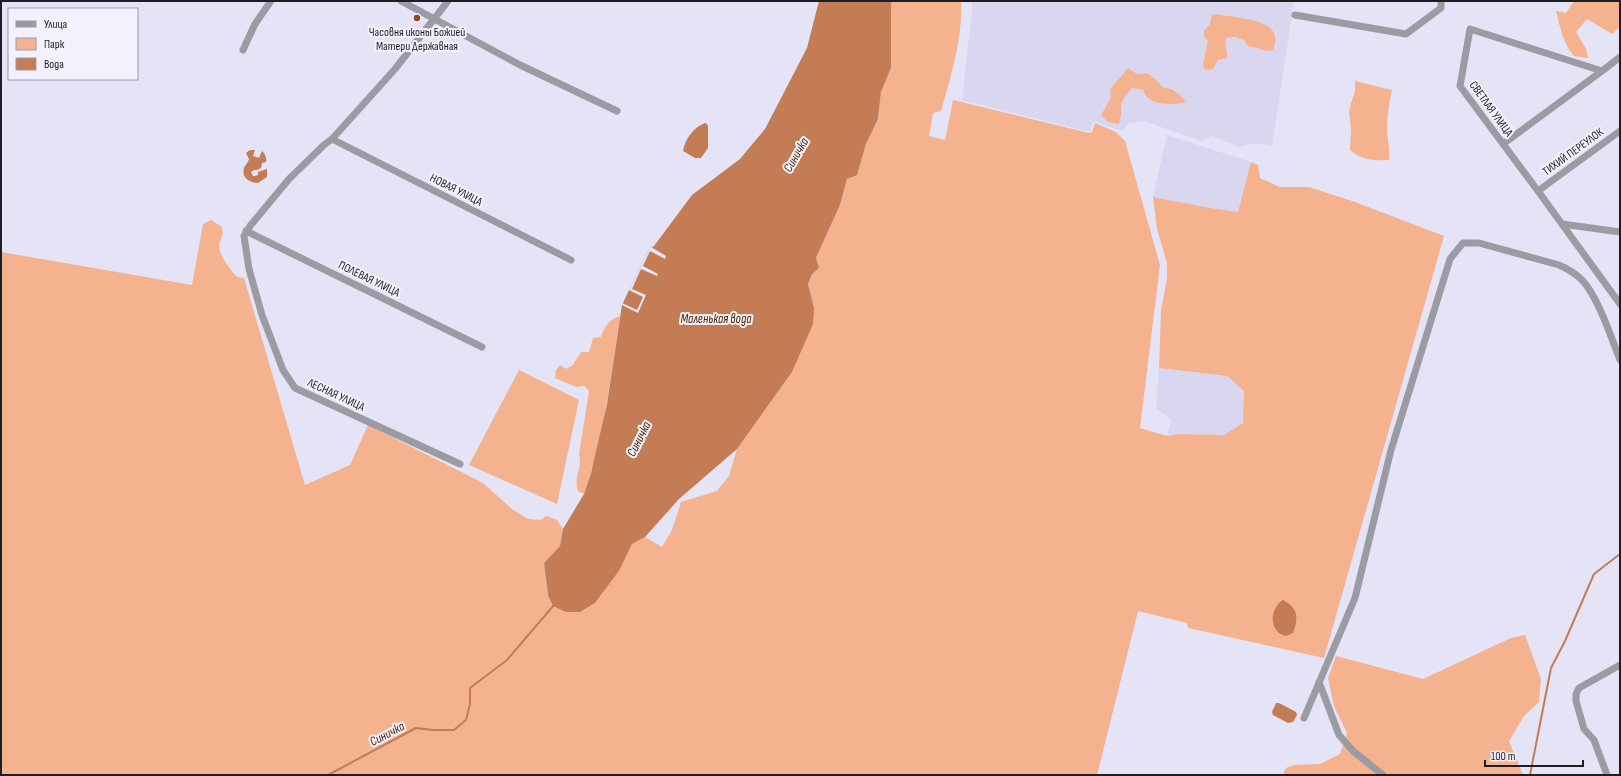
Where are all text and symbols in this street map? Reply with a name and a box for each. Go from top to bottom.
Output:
legend [8,8,138,80]
marker: Часовня иконы Божией Матери Державная [412,13,422,23]
text: Улица [44,17,68,32]
place label: Часовня иконы Божией Матери Державная [369,25,465,54]
text: Парк [44,37,65,52]
text: Вода [44,57,64,72]
street label: СВЕТЛАЯ УЛИЦА [1466,78,1517,141]
street label: ТИХИЙ ПЕРЕУЛОК [1540,124,1607,179]
water label: Синичка [780,134,813,175]
street label: НОВАЯ УЛИЦА [427,170,486,210]
street label: ПОЛЕВАЯ УЛИЦА [336,258,403,301]
water label: Маленькая вода [681,311,752,327]
street label: ЛЕСНАЯ УЛИЦА [304,375,368,415]
water label: Синичка [623,418,655,459]
water label: Синичка [367,718,408,750]
scale bar [1485,742,1583,768]
text: 100 m [1491,749,1516,764]

